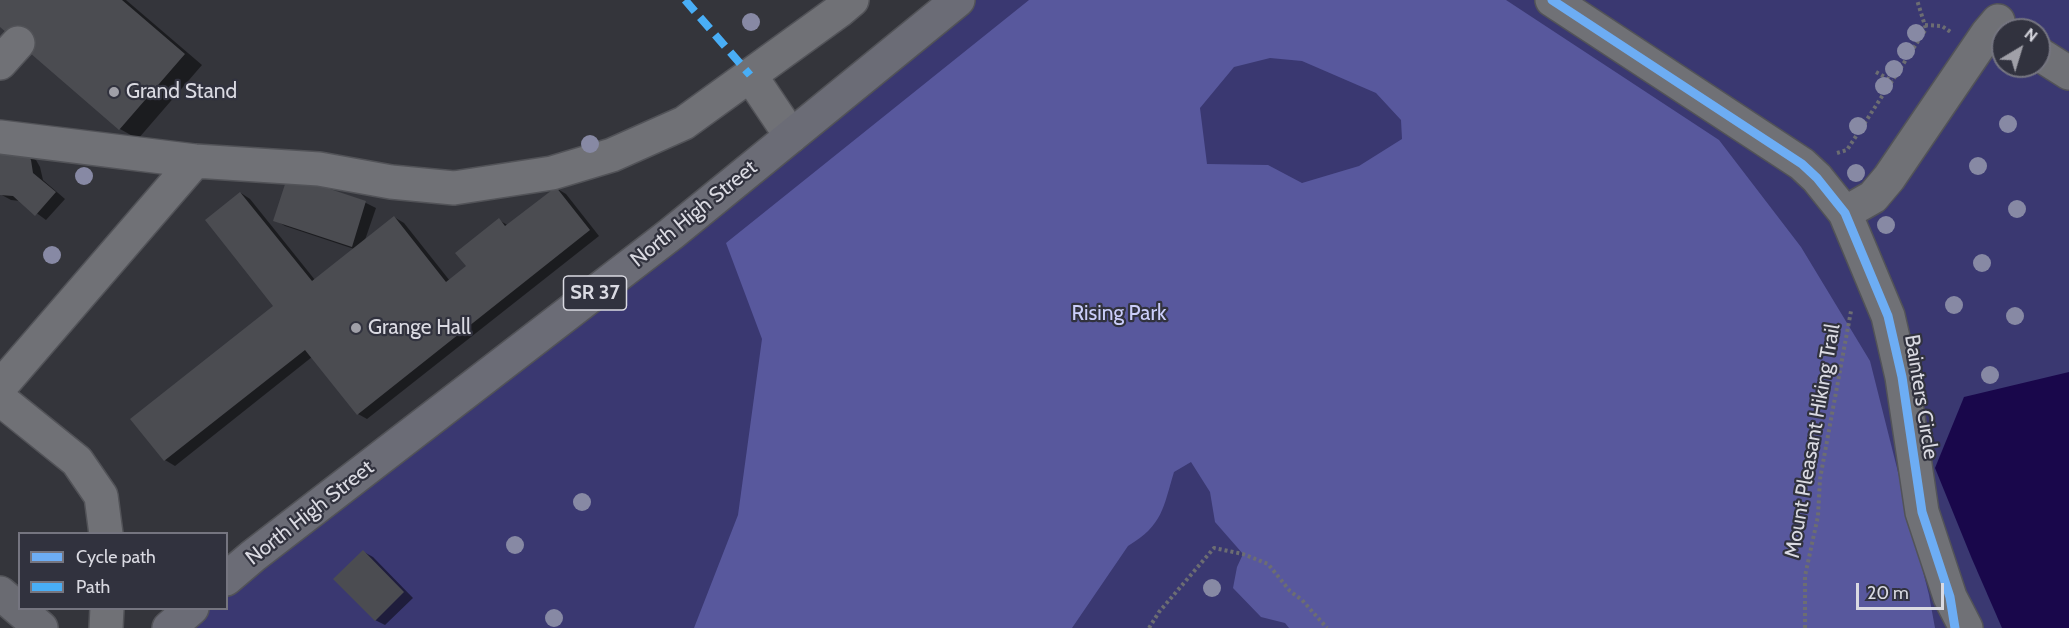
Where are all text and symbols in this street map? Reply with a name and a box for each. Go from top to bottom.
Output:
north arrow [1991,18,2051,78]
text: N [2021,24,2041,46]
place label: Grand Stand [126,79,237,105]
marker: Grand Stand [107,85,121,99]
street label: North High Street [626,155,762,273]
road number: SR 37 [564,276,626,310]
park label: Rising Park [1072,301,1166,327]
place label: Grange Hall [368,315,471,341]
marker: Grange Hall [349,321,363,335]
street label: Mount Pleasant Hiking Trail [1780,322,1846,560]
street label: Bainters Circle [1899,333,1943,461]
street label: North High Street [241,455,379,571]
legend [18,532,228,610]
text: Cycle path [76,546,156,568]
scale bar [1859,571,1948,609]
text: Path [76,576,110,598]
text: 20 m [1867,582,1909,604]

